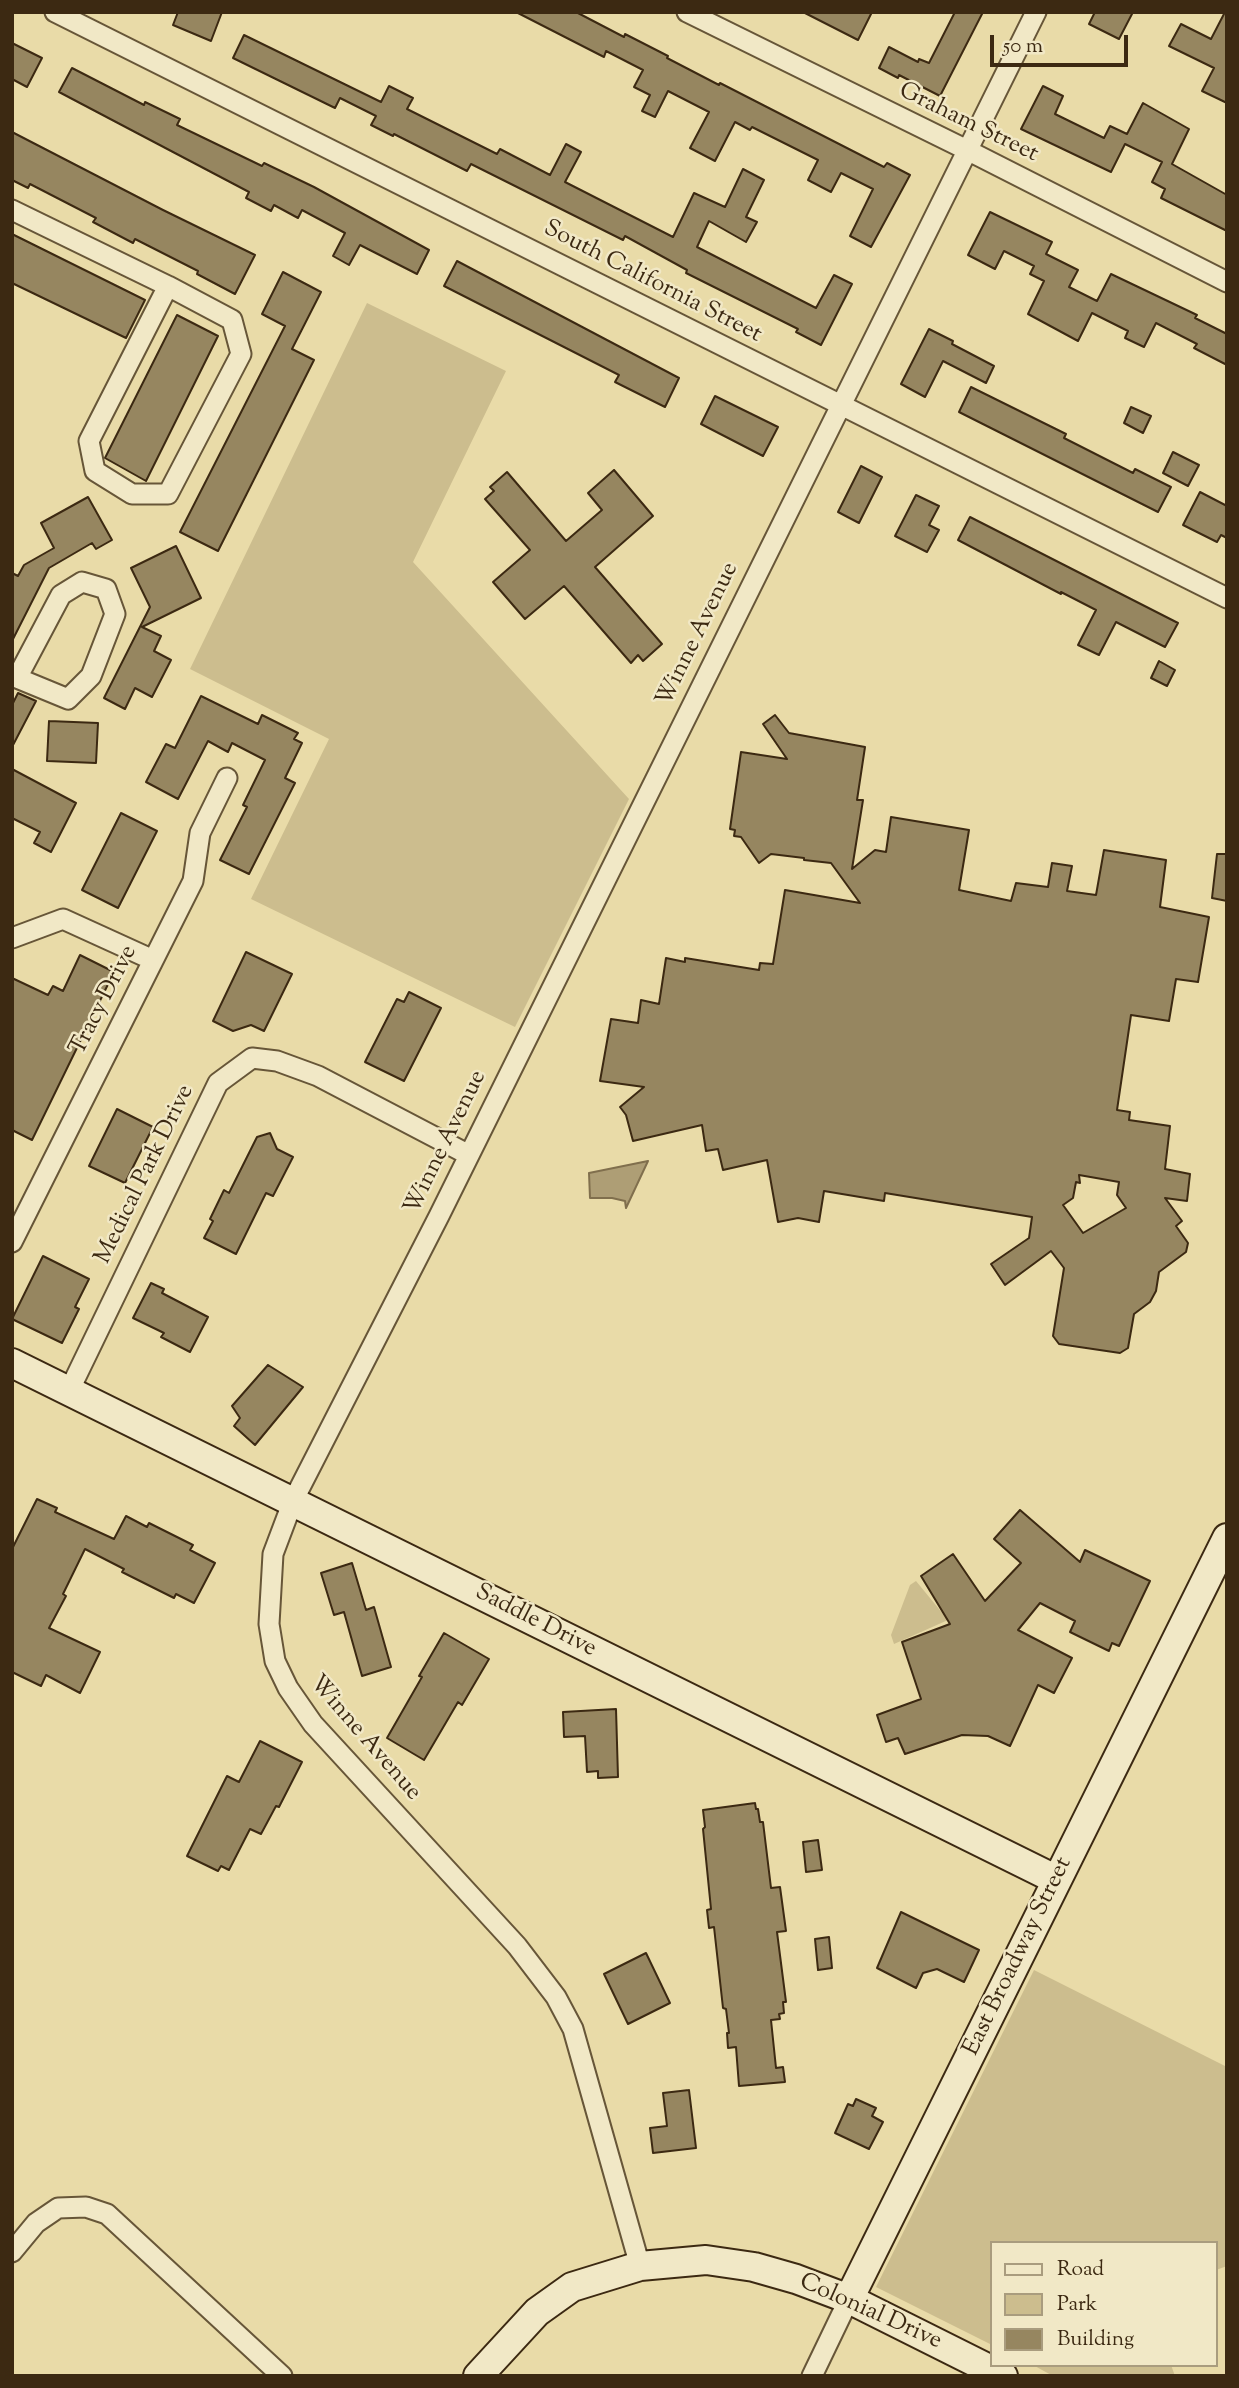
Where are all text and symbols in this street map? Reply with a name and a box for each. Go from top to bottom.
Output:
scale bar [994,21,1132,65]
text: 50 m [1003,32,1043,62]
street label: Graham Street [893,78,1043,170]
street label: South California Street [538,215,766,351]
street label: Winne Avenue [652,558,746,712]
street label: Tracy Drive [65,941,145,1061]
street label: Winne Avenue [400,1066,494,1220]
street label: Medical Park Drive [90,1081,202,1269]
street label: Saddle Drive [469,1579,601,1665]
street label: Winne Avenue [302,1670,426,1808]
street label: East Broadway Street [958,1853,1080,2061]
legend [990,2241,1218,2367]
text: Road [1057,2255,1104,2285]
street label: Colonial Drive [794,2269,946,2357]
text: Park [1057,2290,1097,2320]
text: Building [1057,2325,1134,2355]

